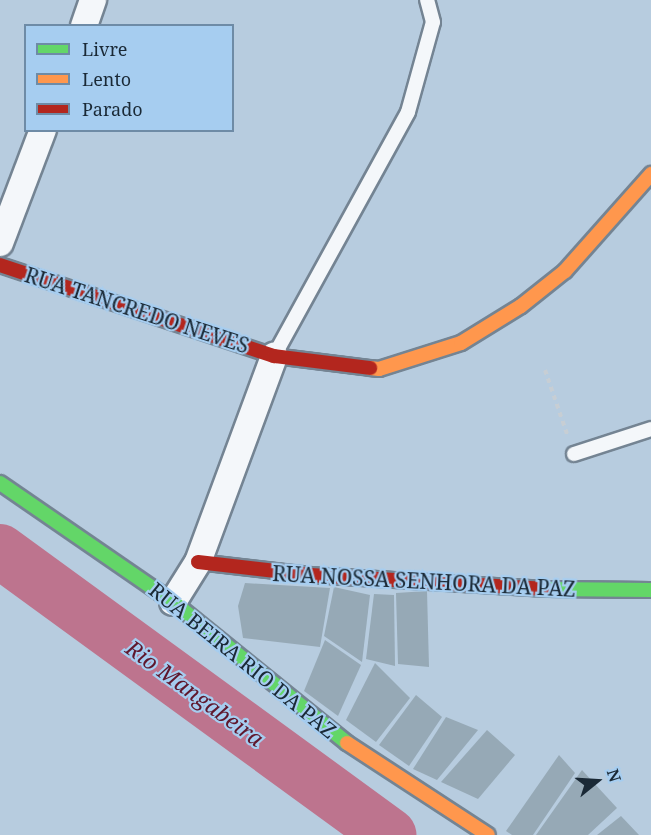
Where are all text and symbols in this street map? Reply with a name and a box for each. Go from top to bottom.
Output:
legend [24,24,234,132]
text: Livre [82,37,128,61]
text: Lento [82,67,131,91]
text: Parado [82,97,143,121]
street label: RUA TANCREDO NEVES [22,262,252,358]
street label: RUA NOSSA SENHORA DA PAZ [272,560,576,602]
street label: RUA BEIRA RIO DA PAZ [144,577,342,743]
water label: Rio Mangabeira [121,634,269,752]
north arrow [567,751,627,811]
text: N [602,766,627,785]

